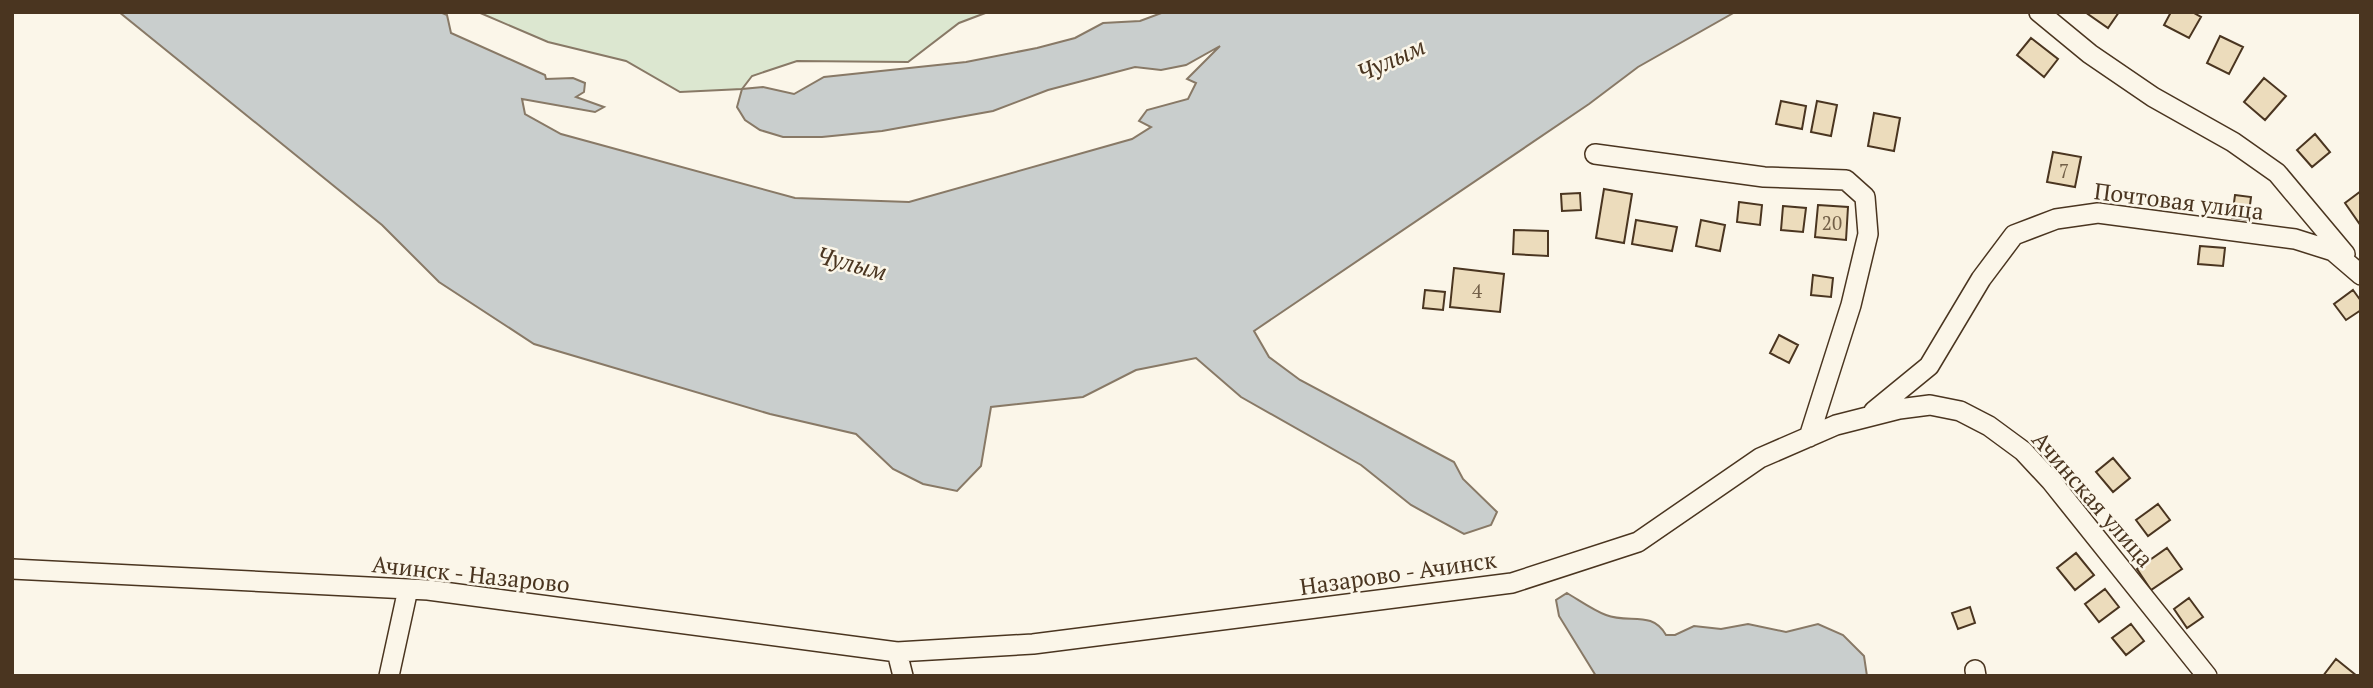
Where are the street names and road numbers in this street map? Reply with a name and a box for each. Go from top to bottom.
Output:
street label: Почтовая улица [2092,175,2266,227]
street label: Ачинская улица [2025,424,2161,574]
street label: Назарово - Ачинск [1298,544,1499,602]
street label: Ачинск - Назарово [371,548,571,600]

